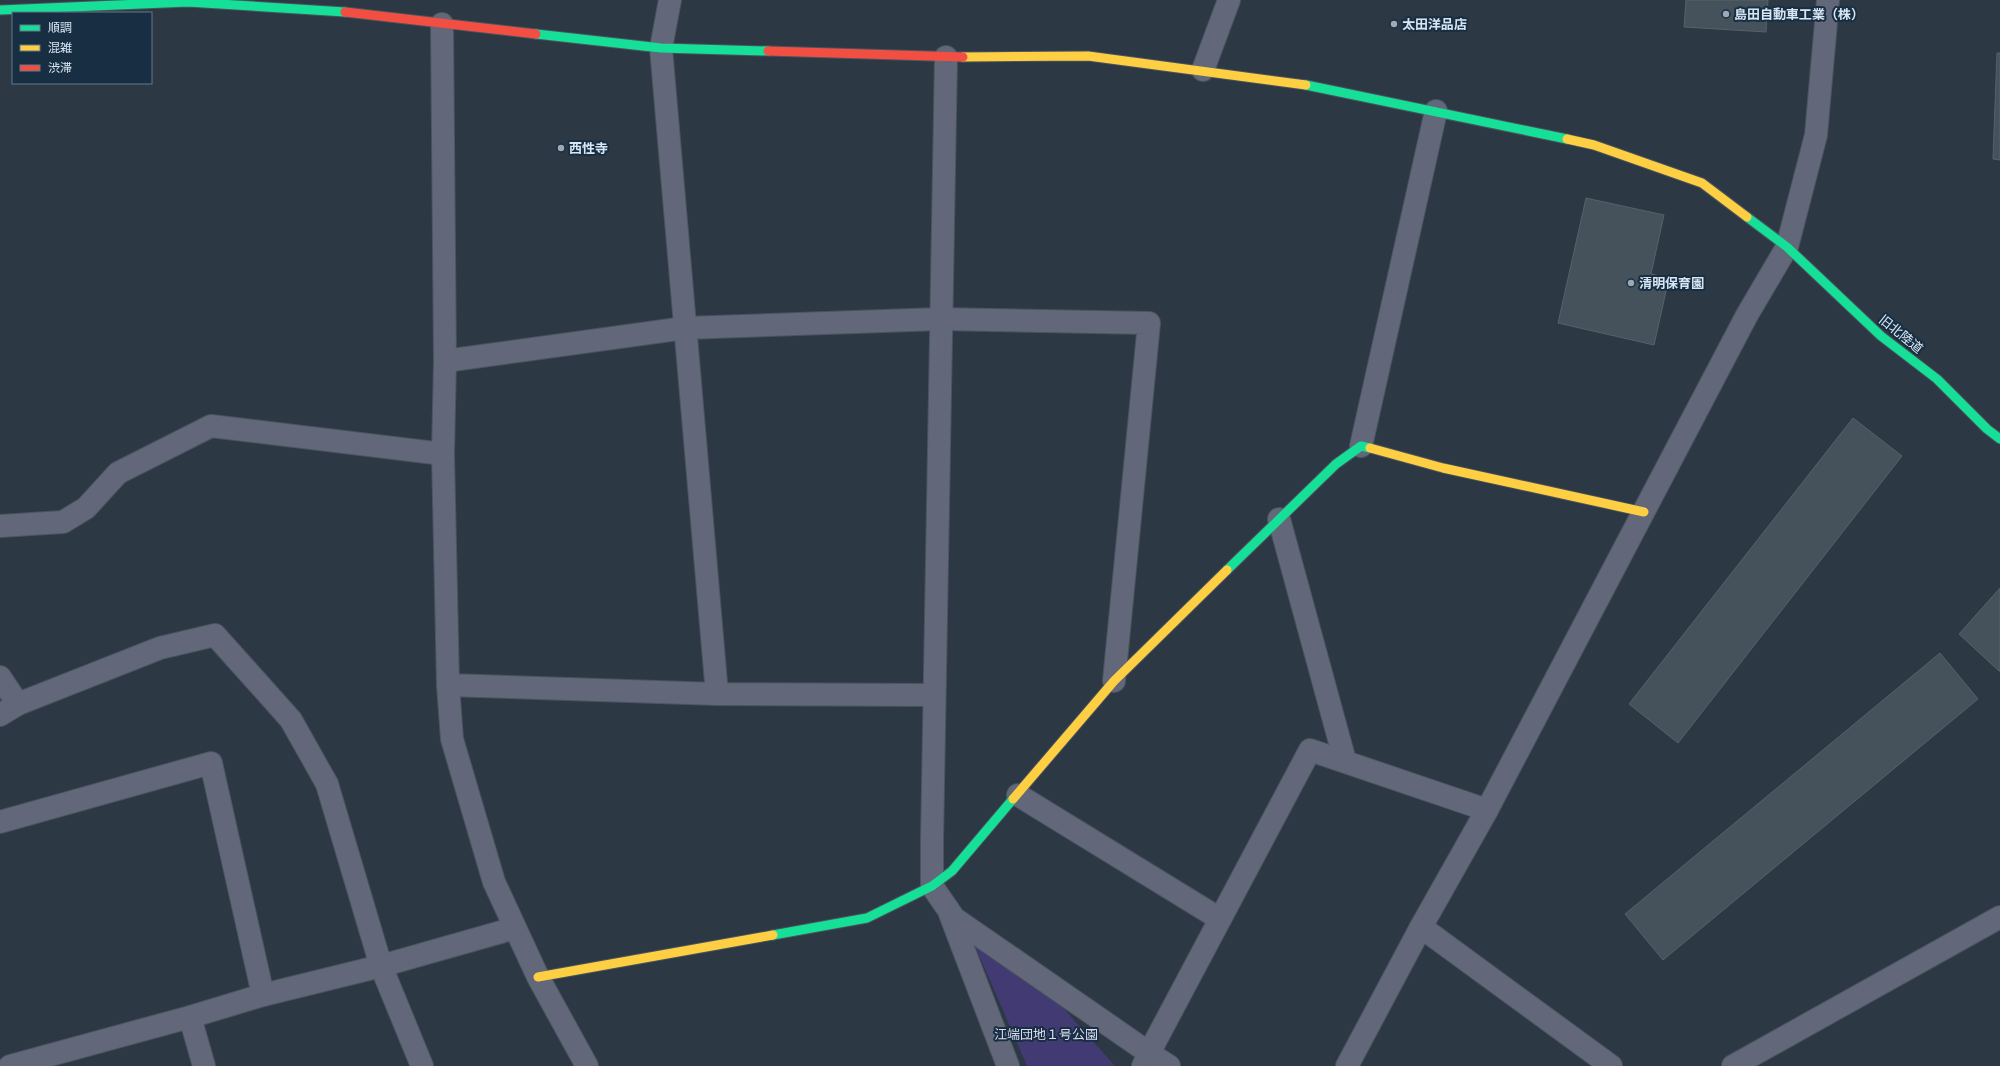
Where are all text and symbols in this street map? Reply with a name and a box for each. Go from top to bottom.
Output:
place label: 島田自動車工業（株） [1734,7,1864,22]
marker: 島田自動車工業（株） [1721,9,1731,19]
legend [12,12,152,84]
place label: 太田洋品店 [1402,17,1467,32]
marker: 太田洋品店 [1389,19,1399,29]
text: 順調 [48,21,72,35]
text: 混雑 [48,41,72,55]
text: 渋滞 [48,61,72,75]
place label: 西性寺 [569,141,608,156]
marker: 西性寺 [556,143,566,153]
place label: 清明保育園 [1639,276,1704,291]
marker: 清明保育園 [1626,278,1636,288]
street label: 旧北陸道 [1876,312,1926,356]
park label: 江端団地１号公園 [994,1027,1098,1042]

